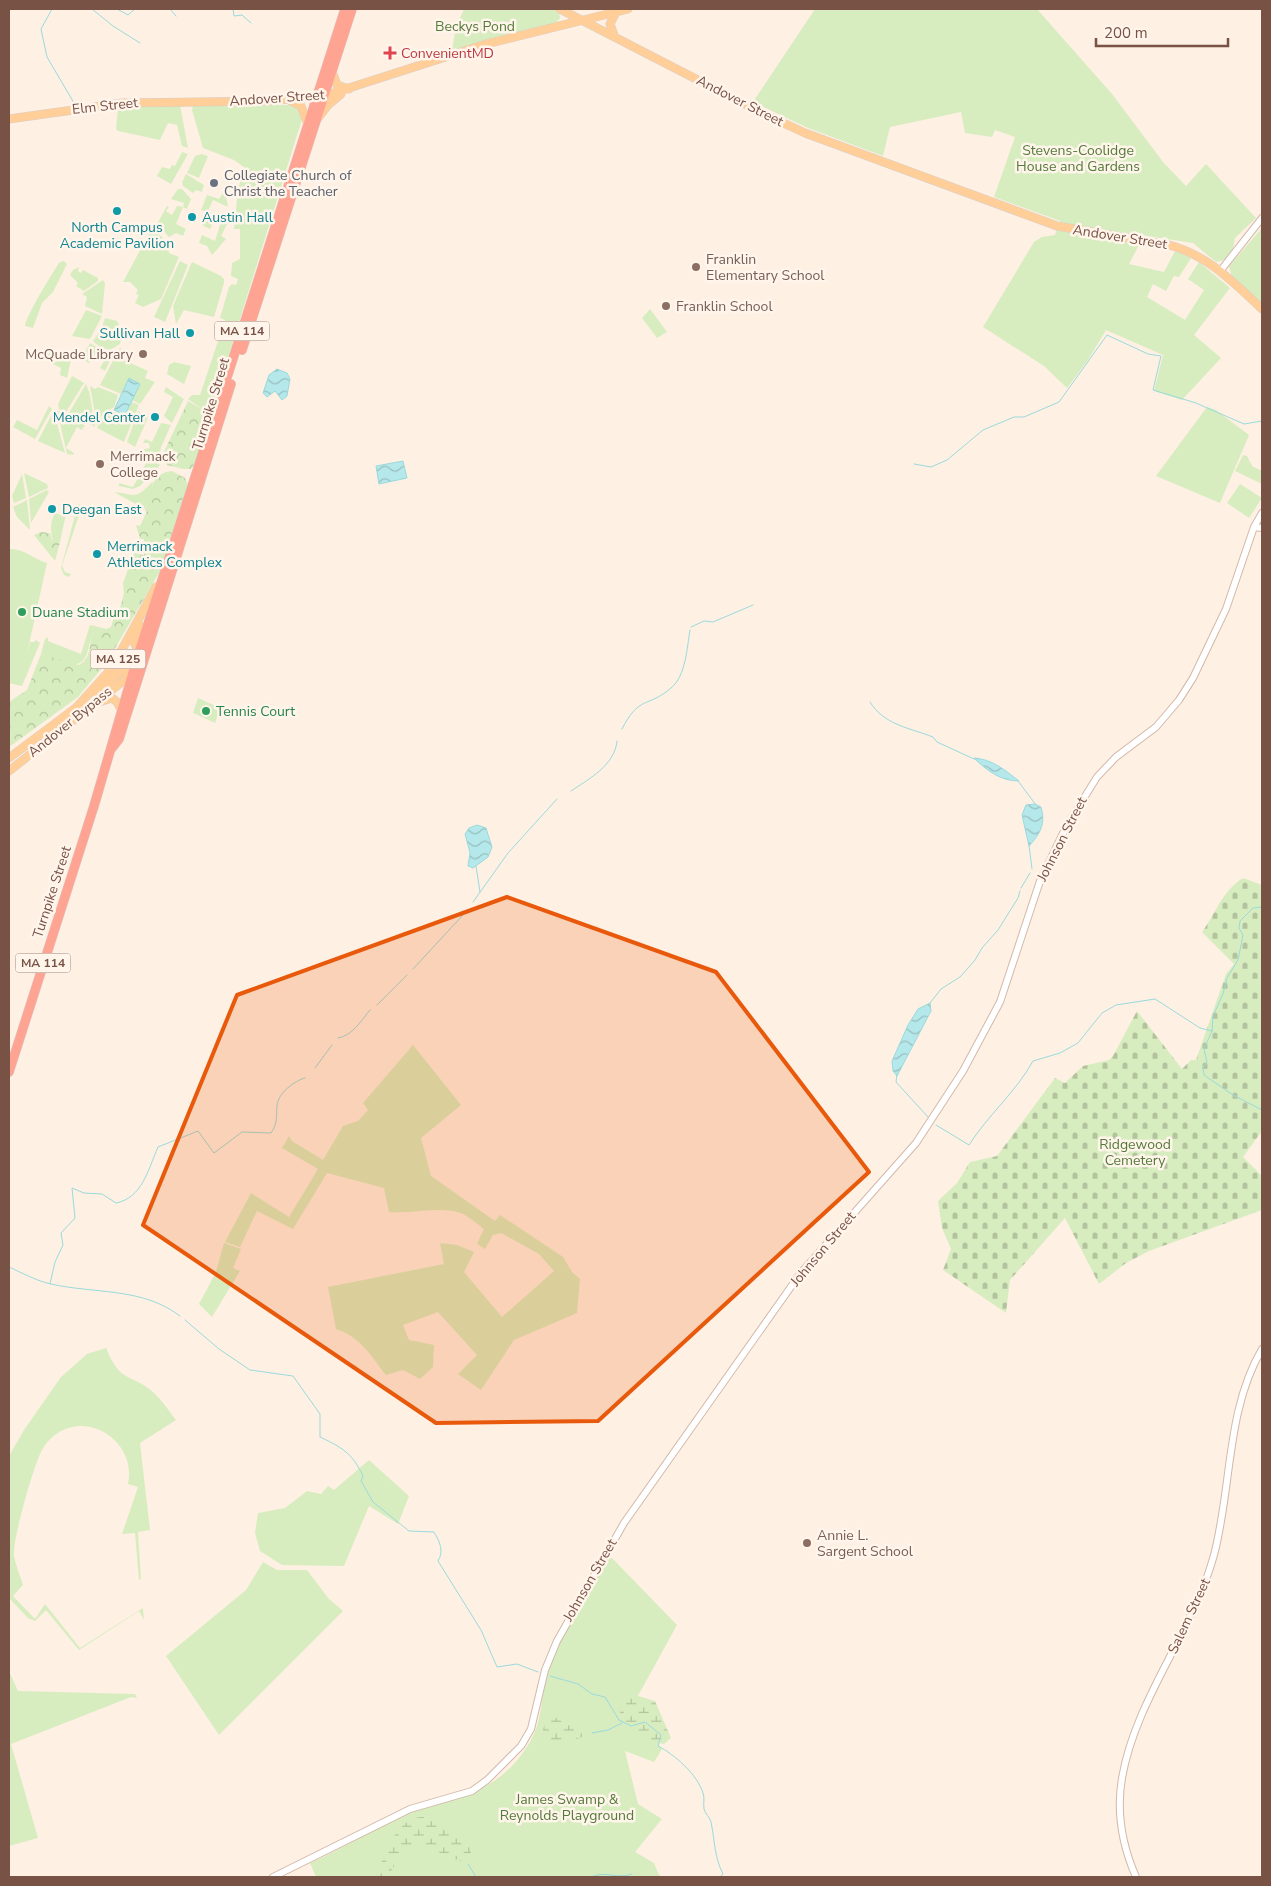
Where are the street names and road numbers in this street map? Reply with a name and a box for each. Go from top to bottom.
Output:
street label: Andover Street [693,71,787,131]
street label: Andover Street [229,85,325,111]
street label: Elm Street [71,93,139,119]
street label: Andover Street [1071,220,1169,254]
road number: MA 114 [214,322,270,341]
street label: Turnpike Street [188,355,234,453]
road number: MA 125 [90,650,146,669]
street label: Andover Bypass [24,682,116,762]
street label: Johnson Street [1032,793,1092,885]
street label: Turnpike Street [28,843,76,940]
road number: MA 114 [15,954,70,972]
street label: Johnson Street [785,1207,860,1291]
street label: Johnson Street [558,1535,621,1626]
street label: Salem Street [1163,1575,1215,1657]

